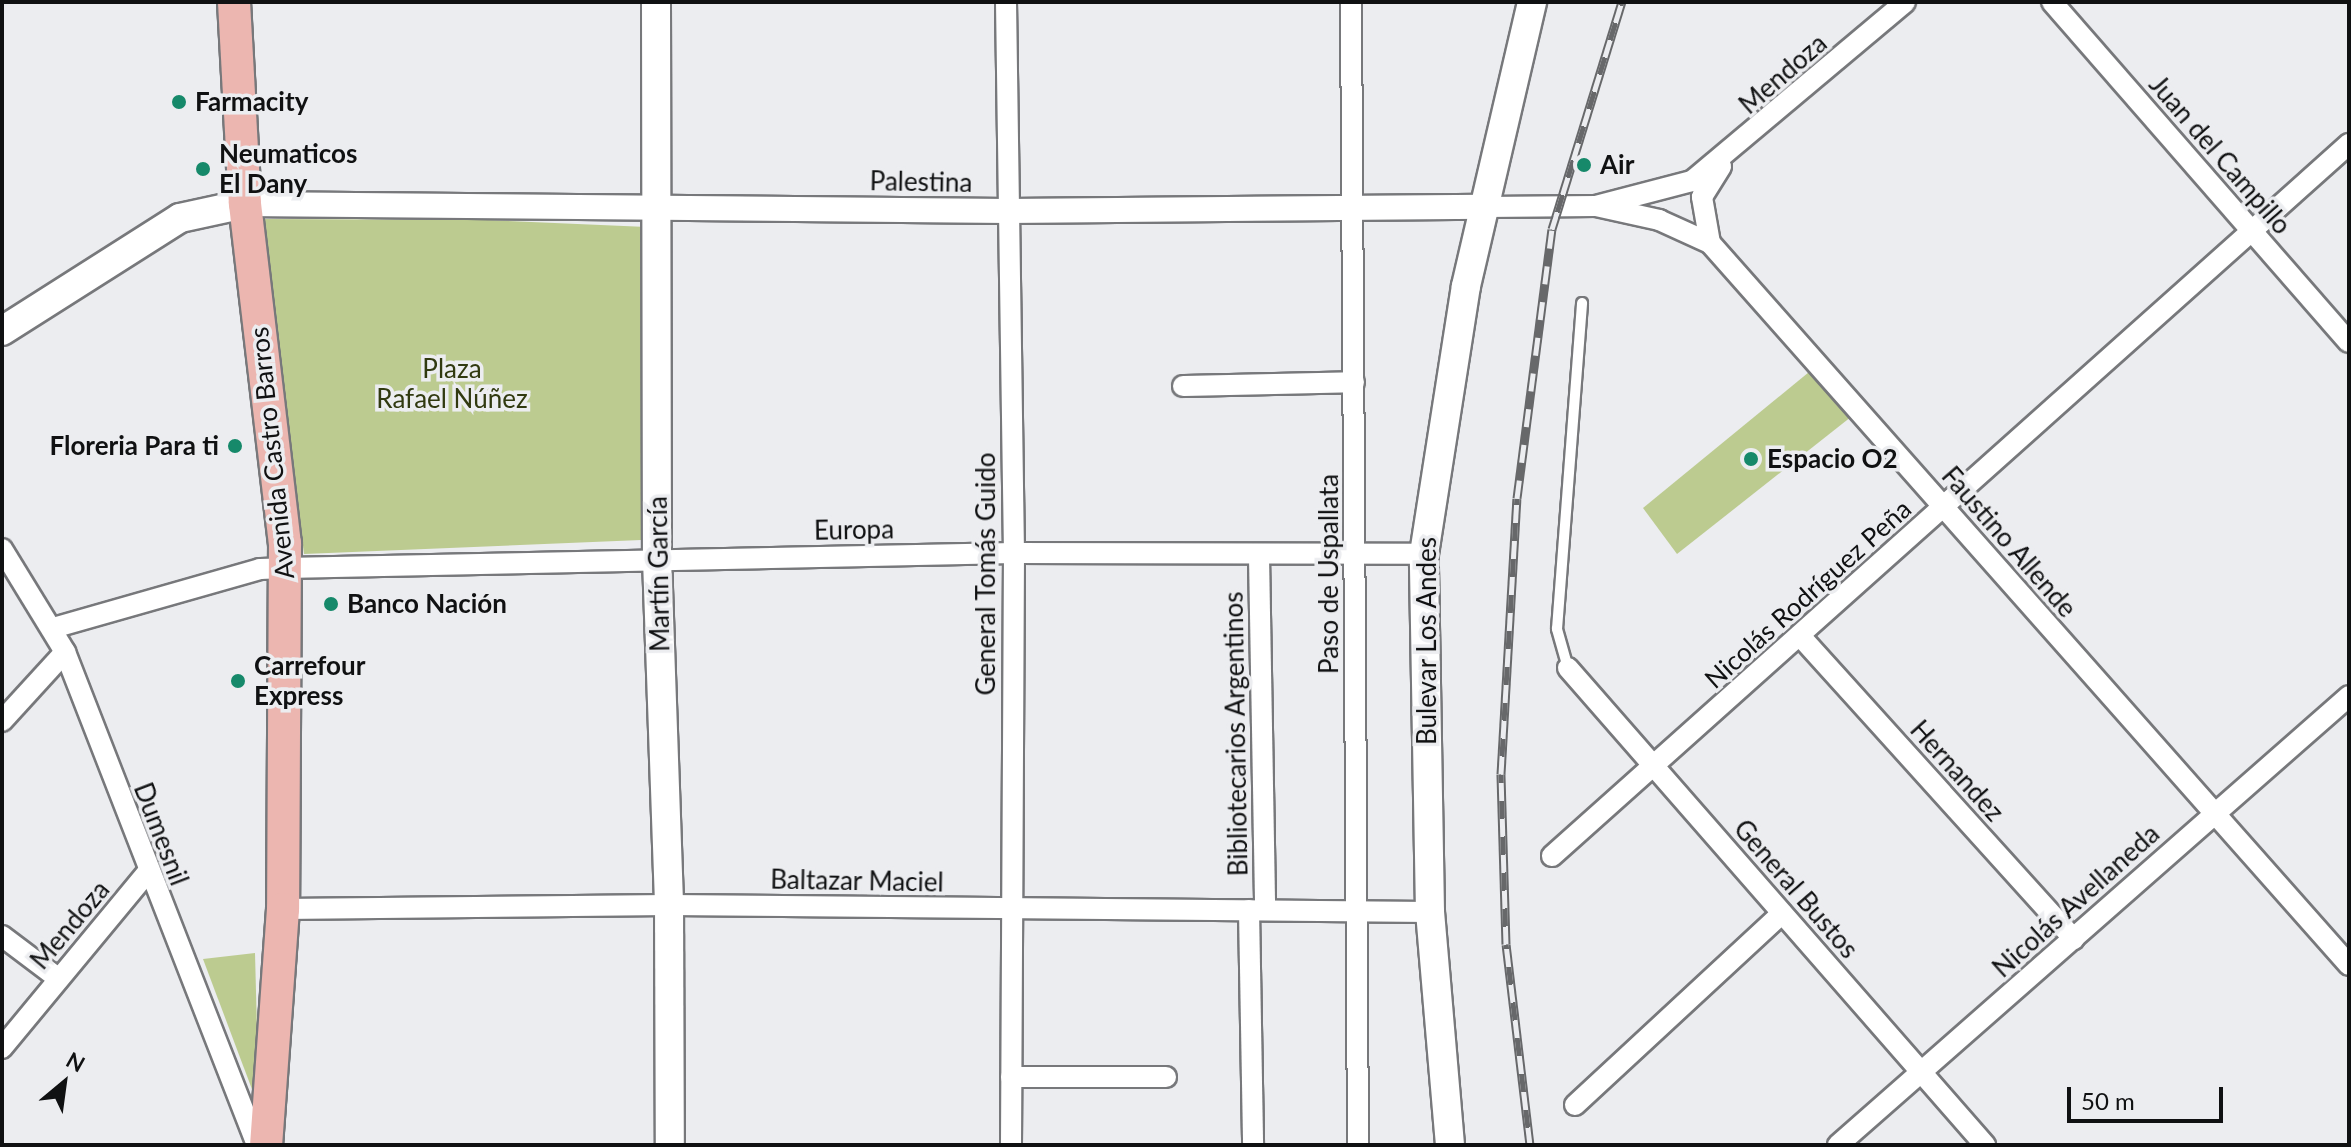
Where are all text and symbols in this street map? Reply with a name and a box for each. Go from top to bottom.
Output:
street label: Mendoza [1733,28,1833,120]
street label: Juan del Campillo [2143,69,2297,241]
place label: Farmacity [195,86,308,118]
marker: Farmacity [170,93,188,111]
place label: Neumaticos El Dany [219,138,357,200]
place label: Air [1600,149,1634,181]
marker: Air [1575,156,1593,174]
marker: Neumaticos El Dany [194,160,212,178]
street label: Palestina [869,166,973,198]
street label: Avenida Castro Barros [243,325,301,581]
park label: Plaza Rafael Núñez [376,353,528,414]
place label: Floreria Para ti [49,430,219,462]
marker: Floreria Para ti [226,437,244,455]
place label: Espacio O2 [1767,443,1898,475]
marker: Espacio O2 [1742,450,1760,468]
street label: General Tomás Guido [970,452,1002,696]
street label: Faustino Allende [1935,460,2083,624]
street label: Paso de Uspallata [1313,474,1345,674]
street label: Nicolás Rodríguez Peña [1699,493,1917,695]
street label: Martín García [642,496,676,652]
street label: Europa [814,514,894,546]
street label: Bulevar Los Andes [1411,536,1443,746]
place label: Banco Nación [347,588,507,620]
street label: Bibliotecarios Argentinos [1218,591,1254,877]
marker: Banco Nación [322,595,340,613]
place label: Carrefour Express [254,650,365,712]
marker: Carrefour Express [229,672,247,690]
street label: Hernandez [1904,714,2010,828]
street label: Dumesnil [127,778,195,890]
street label: General Bustos [1727,813,1865,965]
street label: Nicolás Avellaneda [1986,818,2166,984]
street label: Baltazar Maciel [770,864,944,898]
street label: Mendoza [24,874,116,976]
north arrow [24,1043,104,1123]
text: N [62,1046,90,1077]
scale bar [2071,1071,2227,1121]
text: 50 m [2081,1086,2135,1115]

